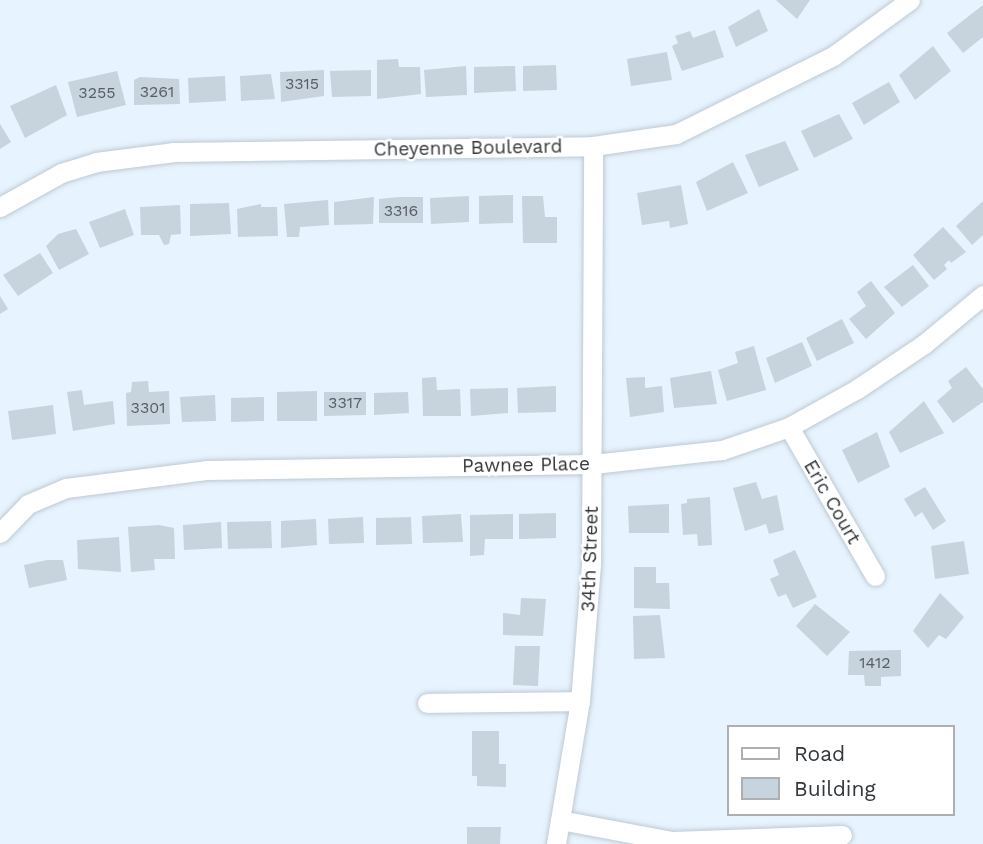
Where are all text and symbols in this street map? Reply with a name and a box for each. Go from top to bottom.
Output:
house number: 3315 [285,74,319,94]
house number: 3261 [140,82,174,102]
house number: 3255 [78,83,116,103]
street label: Cheyenne Boulevard [373,135,563,161]
house number: 3316 [384,201,418,221]
house number: 3317 [328,393,362,413]
house number: 3301 [131,398,165,418]
street label: Pawnee Place [462,452,590,478]
street label: Eric Court [799,456,865,548]
street label: 34th Street [577,506,603,612]
house number: 1412 [859,653,891,673]
legend [727,725,955,816]
text: Road [794,741,845,766]
text: Building [794,776,876,801]

